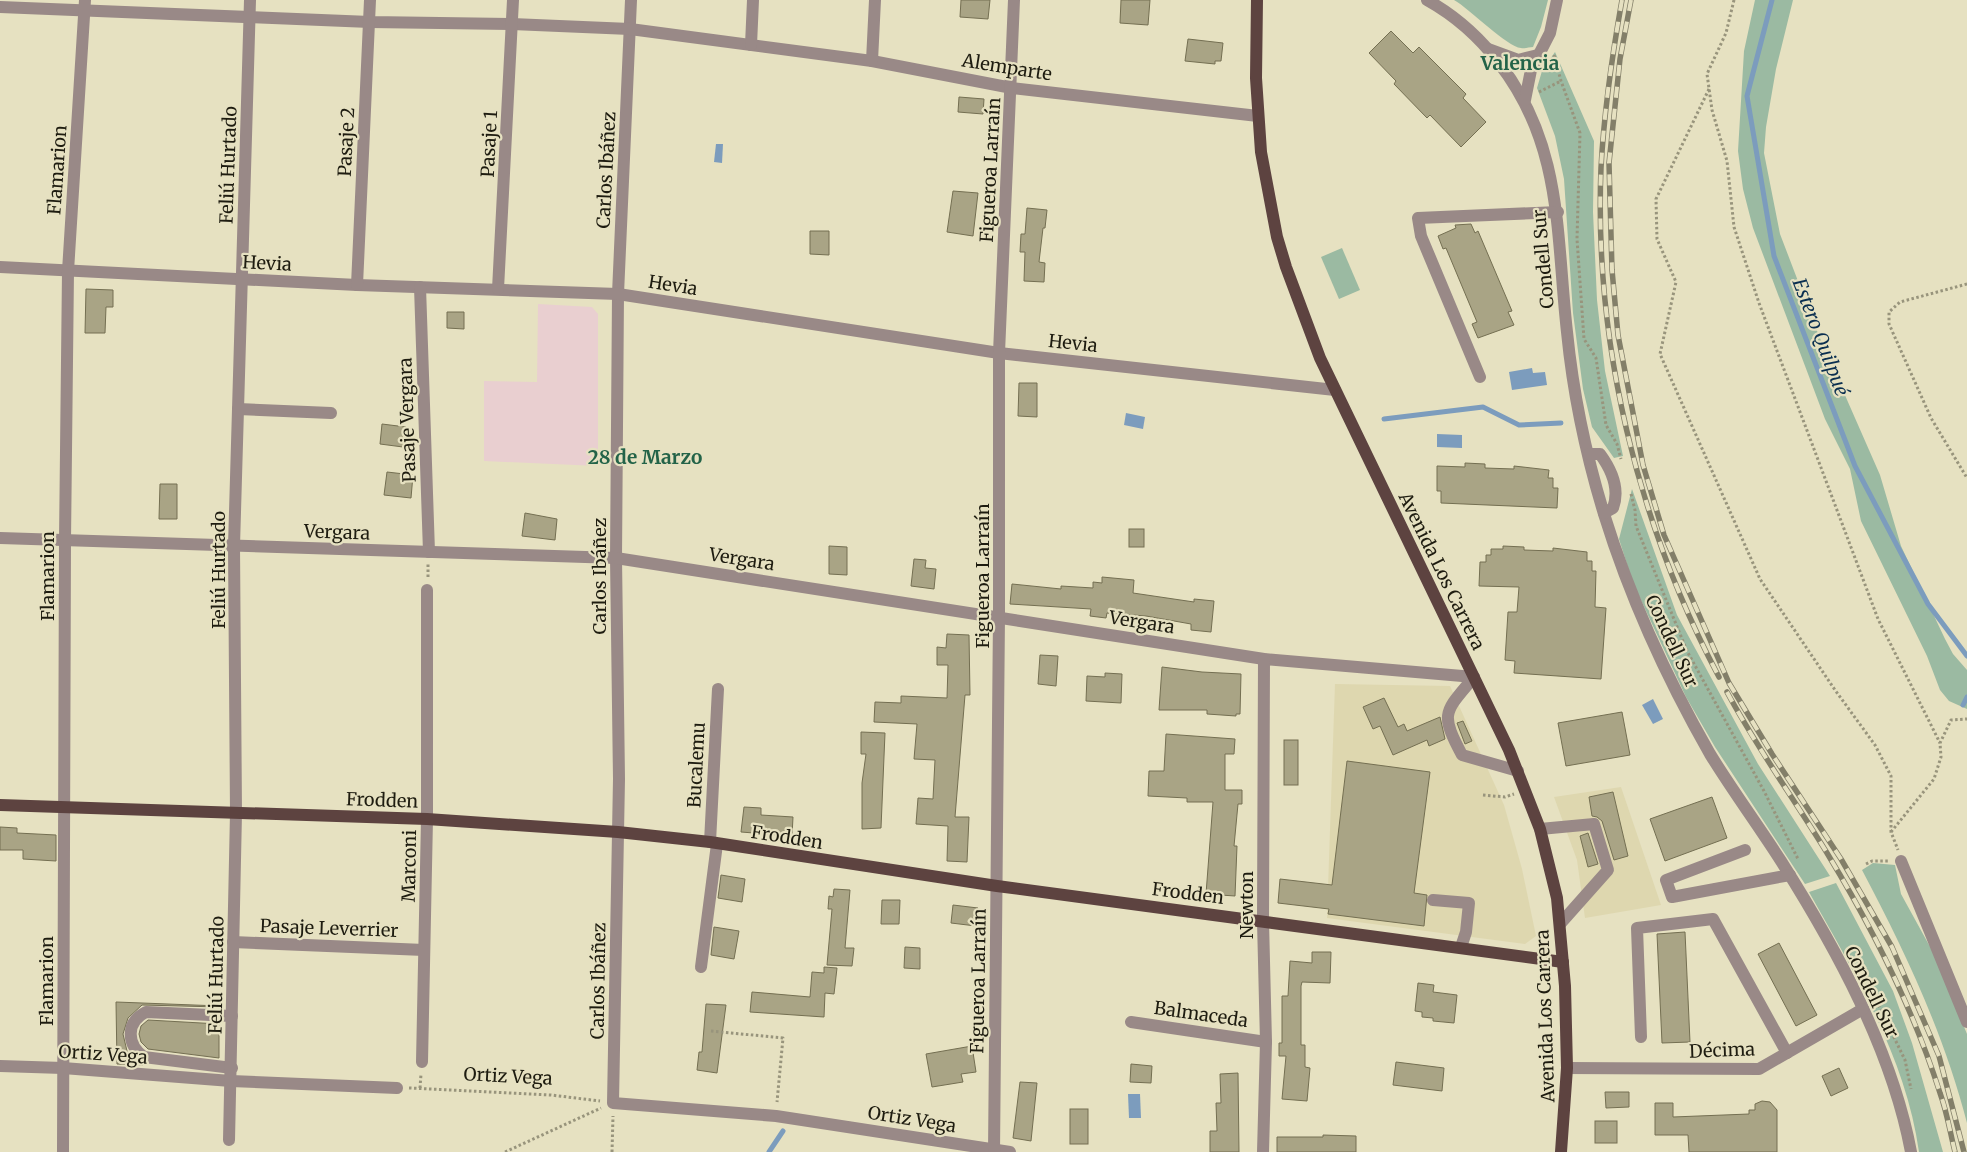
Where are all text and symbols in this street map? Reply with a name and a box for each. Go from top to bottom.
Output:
street label: Alemparte [959,48,1054,85]
district label: Valencia [1480,51,1560,75]
street label: Figueroa Larraín [975,97,1005,243]
street label: Feliú Hurtado [214,106,242,224]
street label: Pasaje 2 [333,107,359,177]
street label: Pasaje 1 [476,110,502,178]
street label: Carlos Ibáñez [591,111,621,229]
street label: Flamarion [42,124,72,216]
street label: Condell Sur [1527,208,1559,310]
street label: Hevia [242,250,293,276]
street label: Hevia [647,270,700,300]
water label: Estero Quilpué [1787,275,1855,400]
street label: Hevia [1047,329,1099,357]
street label: Pasaje Vergara [393,357,421,483]
district label: 28 de Marzo [588,445,702,469]
street label: Avenida Los Carrera [1393,487,1490,654]
street label: Figueroa Larraín [971,503,994,649]
street label: Feliú Hurtado [207,511,230,629]
street label: Carlos Ibáñez [588,517,611,634]
street label: Vergara [303,519,371,545]
street label: Flamarion [36,531,59,621]
street label: Vergara [707,542,777,576]
street label: Condell Sur [1641,591,1703,691]
street label: Vergara [1107,605,1177,639]
street label: Bucalemu [682,722,710,808]
street label: Frodden [345,787,419,813]
street label: Frodden [749,820,825,854]
street label: Marconi [397,830,421,902]
street label: Newton [1235,871,1258,939]
street label: Frodden [1151,877,1225,909]
street label: Figueroa Larraín [965,908,991,1054]
street label: Pasaje Leverrier [259,914,399,942]
street label: Feliú Hurtado [203,916,229,1034]
street label: Carlos Ibáñez [585,922,611,1040]
street label: Avenida Los Carrera [1530,929,1560,1104]
street label: Flamarion [35,936,58,1026]
street label: Condell Sur [1840,942,1904,1042]
street label: Balmaceda [1152,996,1250,1032]
street label: Décima [1689,1037,1756,1063]
street label: Ortiz Vega [58,1039,149,1069]
street label: Ortiz Vega [463,1062,553,1090]
street label: Ortiz Vega [866,1101,958,1137]

